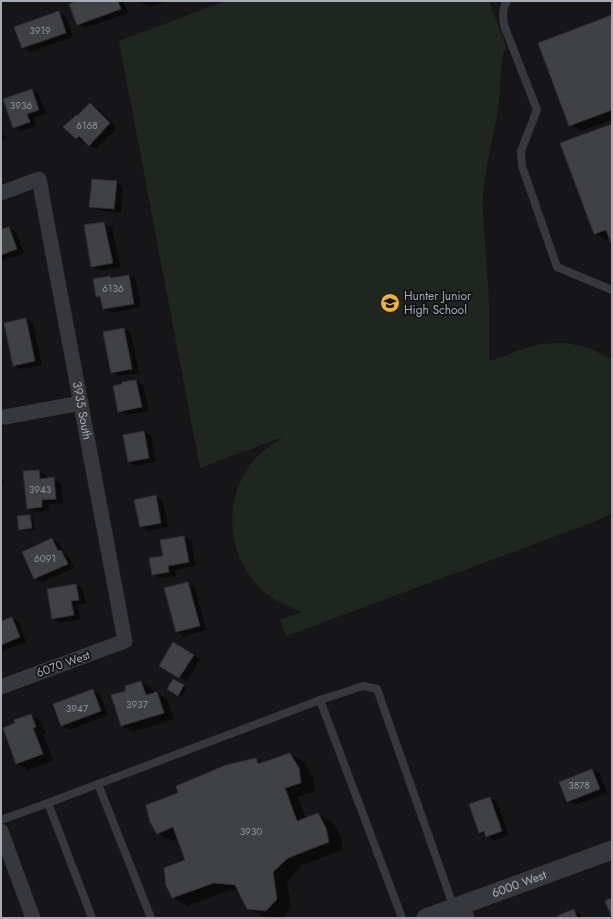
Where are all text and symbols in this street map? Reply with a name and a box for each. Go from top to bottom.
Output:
house number: 3919 [29,23,51,38]
house number: 3936 [10,98,32,113]
house number: 6168 [76,118,98,133]
house number: 6136 [102,281,124,296]
place label: Hunter Junior High School [404,287,472,319]
school or university icon: Hunter Junior High School [379,292,401,314]
street label: 3935 South [68,380,96,441]
house number: 3943 [29,482,52,497]
house number: 6091 [34,551,56,566]
street label: 6070 West [34,646,93,682]
house number: 3937 [126,697,149,712]
house number: 3947 [66,701,89,716]
house number: 3878 [568,778,590,793]
house number: 3930 [240,824,262,839]
street label: 6000 West [489,866,549,902]

